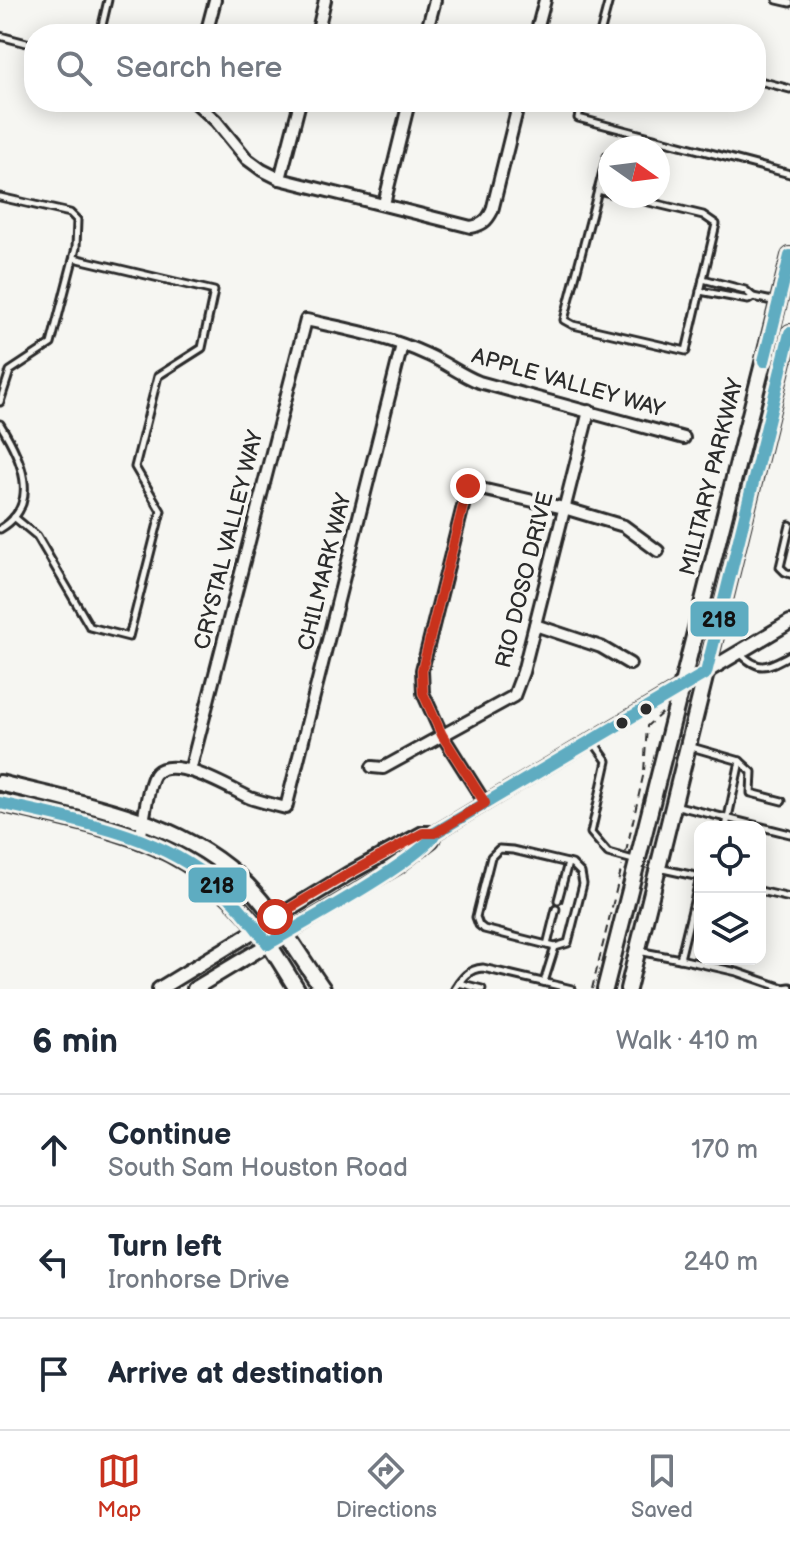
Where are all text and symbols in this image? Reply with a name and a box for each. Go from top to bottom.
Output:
search box [24,24,766,112]
icon: search [52,46,96,90]
text: Search here [116,50,282,86]
north arrow [598,136,670,208]
street label: APPLE VALLEY WAY [469,343,668,423]
street label: MILITARY PARKWAY [674,375,750,578]
street label: CRYSTAL VALLEY WAY [189,427,269,652]
route end [450,468,486,504]
street label: RIO DOSO DRIVE [490,489,560,671]
street label: CHILMARK WAY [292,490,358,653]
line badge: 218 [689,600,750,638]
text: 218 [701,607,737,634]
unlabelled marker [638,701,654,717]
unlabelled marker [614,715,630,731]
map controls [694,821,766,965]
button: locate [694,821,766,893]
line badge: 218 [187,866,248,904]
text: 218 [199,873,235,900]
button: layers [694,893,766,965]
route start [257,899,293,935]
text: 6 min [32,1021,118,1062]
text: Walk · 410 m [616,1026,758,1057]
text: Continue [108,1117,231,1153]
icon: ahead [32,1128,76,1172]
text: 170 m [691,1135,758,1166]
text: South Sam Houston Road [108,1153,408,1184]
text: Turn left [108,1229,222,1265]
icon: left [32,1240,76,1284]
text: 240 m [683,1247,758,1278]
text: Ironhorse Drive [108,1265,289,1296]
icon: arrive [32,1352,76,1396]
text: Arrive at destination [108,1356,384,1392]
tab: Map [97,1449,141,1524]
tab: Directions [336,1449,437,1524]
tab: Saved [631,1449,693,1524]

